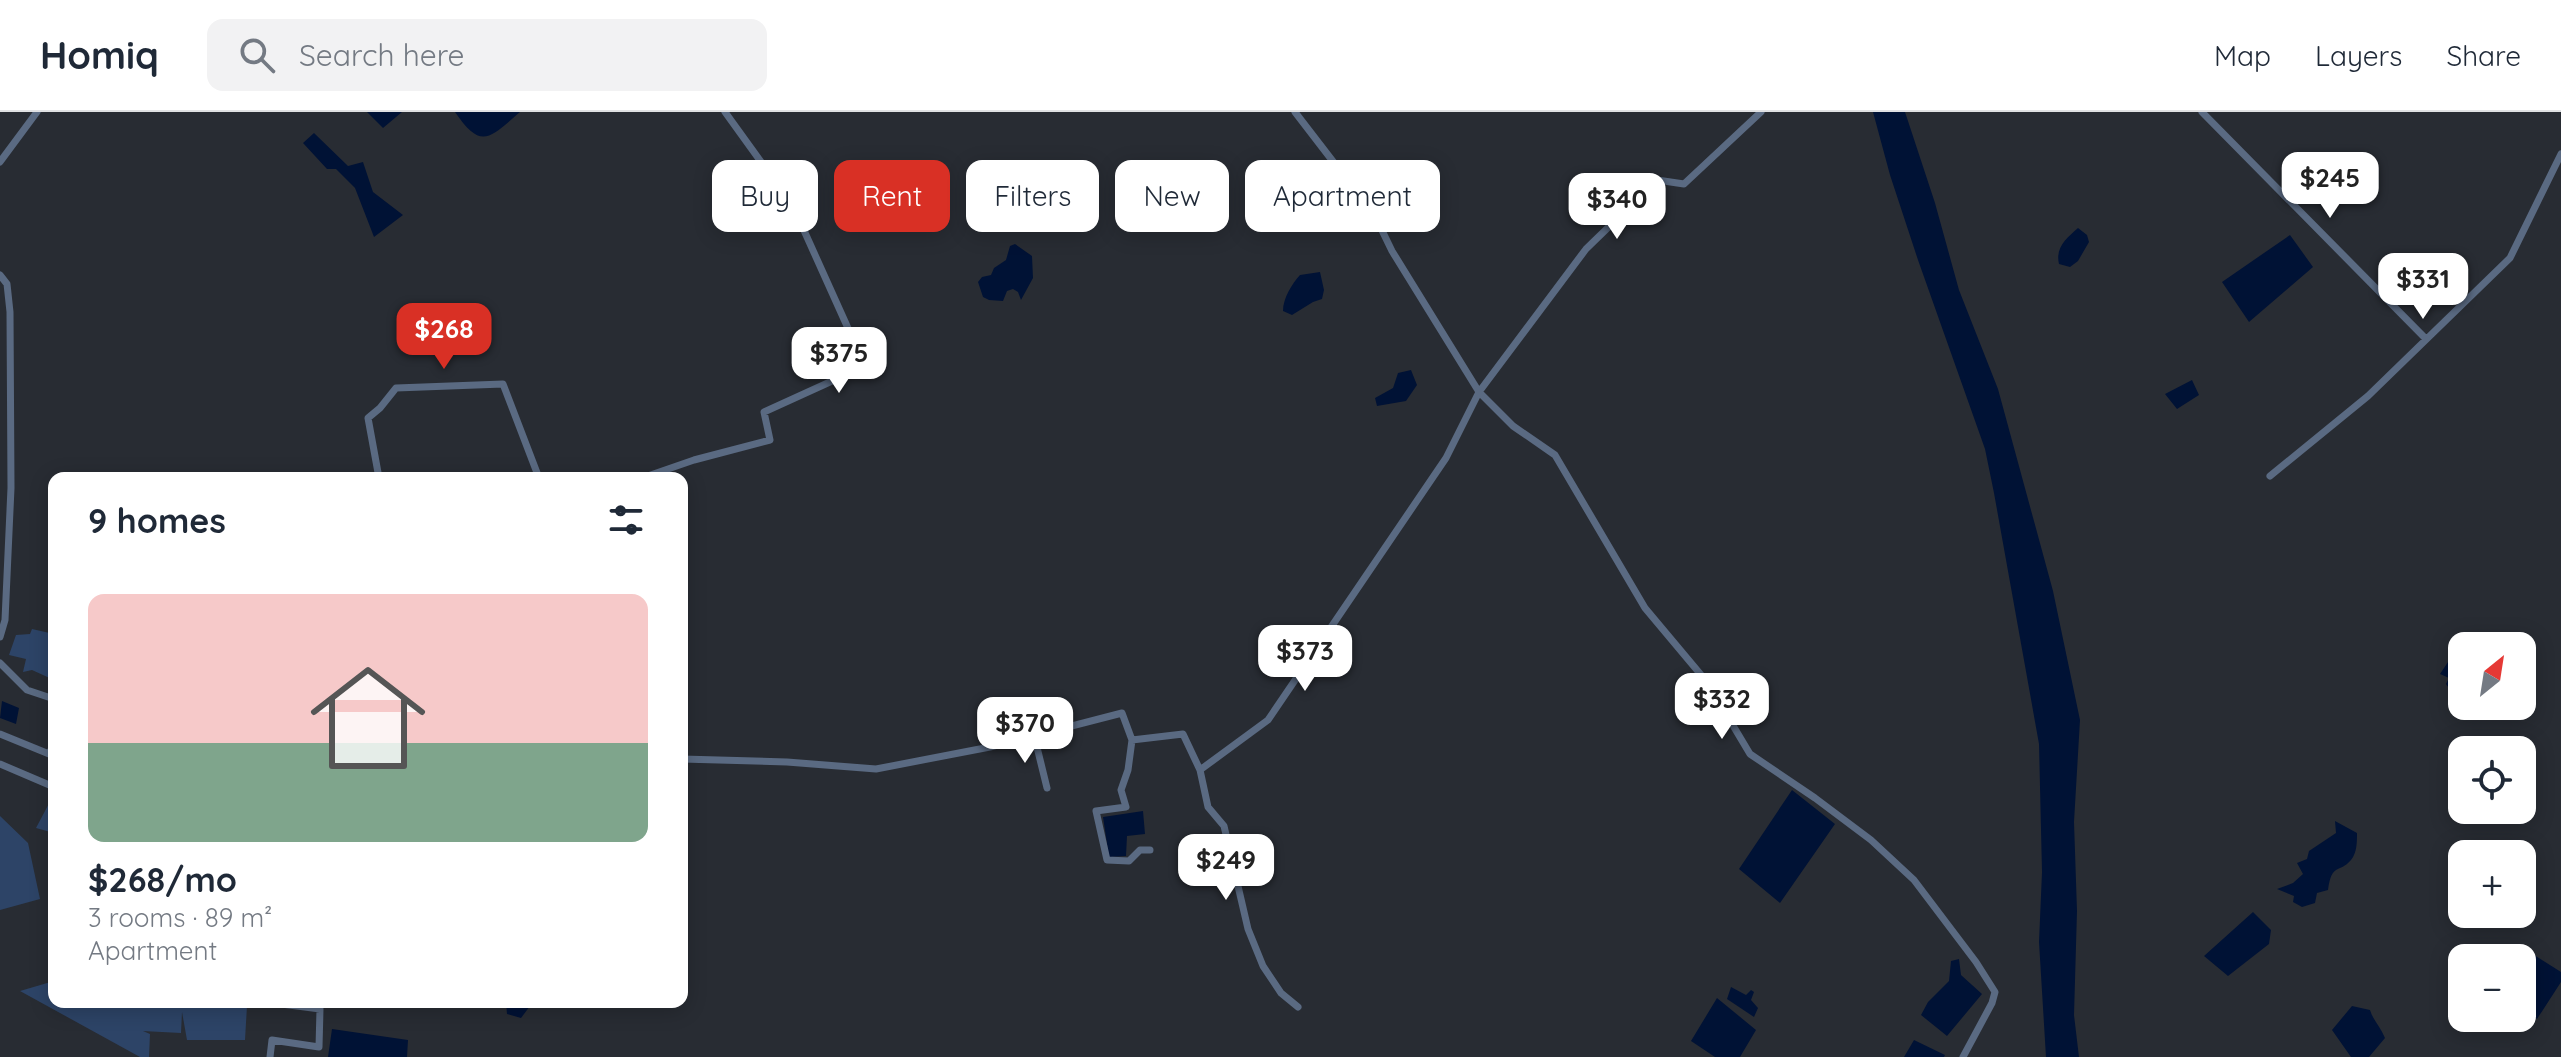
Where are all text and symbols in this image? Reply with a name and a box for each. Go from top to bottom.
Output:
search box [207,19,767,91]
text: Homiq [40,31,159,79]
icon: search [235,33,279,77]
text: Search here [299,36,465,74]
text: Map [2214,38,2271,73]
text: Layers [2315,38,2402,73]
text: Share [2446,38,2521,73]
pin: $245 [2283,152,2377,220]
chip: Buy [712,160,818,232]
chip: Rent [834,160,950,232]
chip: Filters [966,160,1099,232]
chip: New [1115,160,1229,232]
chip: Apartment [1245,160,1440,232]
text: $245 [2300,161,2360,194]
pin: $340 [1570,173,1664,241]
text: $340 [1587,182,1647,215]
pin: $331 [2376,253,2470,321]
text: $331 [2396,262,2450,295]
pin: $268 [397,303,491,371]
text: $268 [415,312,473,345]
pin: $375 [792,327,886,395]
text: $375 [810,336,868,369]
icon: filters [604,498,648,542]
text: 9 homes [88,499,226,542]
pin: $373 [1258,625,1352,693]
north arrow [2448,632,2536,720]
map controls [2448,632,2536,1032]
text: $373 [1276,634,1334,667]
icon: home [296,646,440,790]
pin: $332 [1675,673,1769,741]
text: $332 [1693,682,1751,715]
pin: $370 [978,697,1072,765]
text: $370 [995,706,1055,739]
button: locate [2448,736,2536,824]
pin: $249 [1179,834,1273,902]
button: + [2448,840,2536,928]
text: $249 [1196,843,1256,876]
text: $268/mo [88,858,237,901]
text: 3 rooms · 89 m² [88,901,272,934]
text: Apartment [88,934,217,967]
button: − [2448,944,2536,1032]

